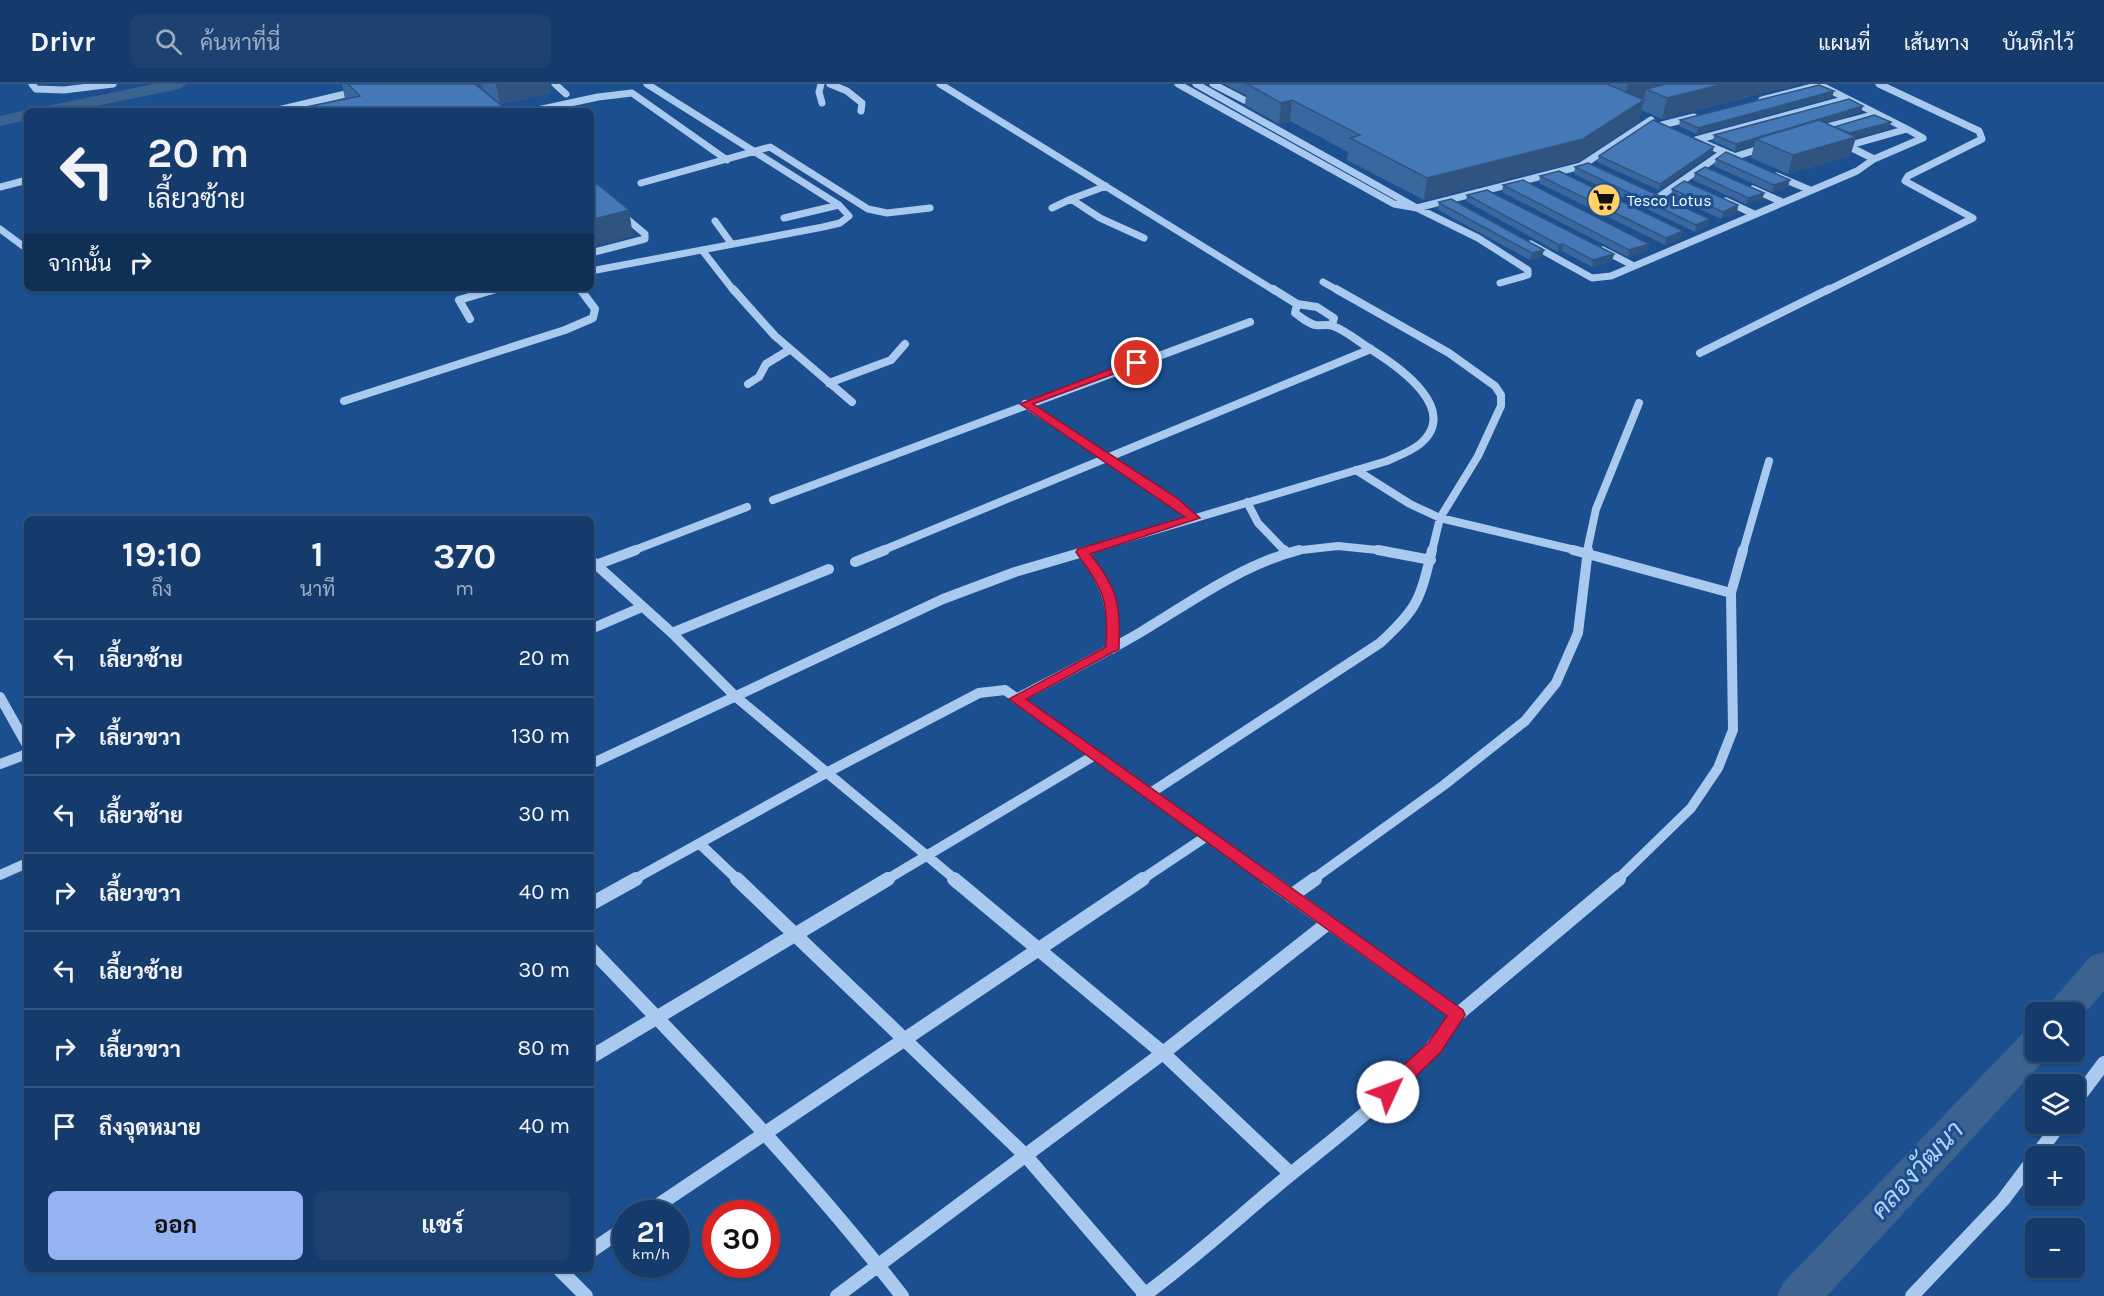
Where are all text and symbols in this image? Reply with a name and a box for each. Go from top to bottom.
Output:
search box [131,14,551,68]
text: Drivr [30,25,95,58]
icon: search [152,25,185,58]
text: ค้นหาที่นี่ [200,30,280,56]
text: แผนที่ [1818,31,1871,55]
text: เส้นทาง [1904,31,1969,55]
text: บันทึกไว้ [2002,31,2074,55]
text: 20 m [147,128,249,178]
icon: left [48,132,126,210]
supermarket icon: Tesco Lotus [1586,182,1622,218]
text: เลี้ยวซ้าย [147,183,245,215]
place label: Tesco Lotus [1627,191,1712,210]
icon: right [124,246,157,279]
text: จากนั้น [48,251,112,277]
pin [1111,337,1162,388]
icon: arrive [1120,346,1153,379]
text: 19:10 [122,533,202,575]
text: 1 [311,533,324,575]
text: 370 [433,535,496,577]
text: m [455,577,474,600]
text: ถึง [152,578,172,601]
text: นาที [300,578,335,601]
icon: left [48,642,81,675]
text: 20 m [518,645,570,671]
text: เลี้ยวซ้าย [99,647,183,673]
icon: right [48,720,81,753]
text: 130 m [511,723,570,749]
text: เลี้ยวขวา [99,725,181,751]
icon: left [48,798,81,831]
text: 30 m [518,801,570,827]
text: เลี้ยวซ้าย [99,803,183,829]
icon: right [48,876,81,909]
text: 40 m [519,879,570,905]
text: เลี้ยวขวา [99,881,181,907]
icon: left [48,954,81,987]
text: 30 m [518,957,570,983]
text: เลี้ยวซ้าย [99,959,183,985]
map controls [2025,1002,2085,1278]
button: search [2025,1002,2085,1062]
icon: right [48,1032,81,1065]
text: 80 m [518,1035,570,1061]
text: เลี้ยวขวา [99,1037,181,1063]
position arrow [1356,1060,1420,1124]
button: layers [2025,1074,2085,1134]
icon: arrive [48,1110,81,1143]
text: 40 m [519,1113,570,1139]
water label: คลองวัฒนา [1863,1114,1970,1225]
text: ถึงจุดหมาย [99,1115,201,1141]
button: + [2025,1146,2085,1206]
button: ออก [48,1191,303,1260]
button: แชร์ [315,1191,570,1260]
speed limit sign: 30 [702,1200,780,1278]
text: 21 [637,1214,665,1250]
button: − [2025,1218,2085,1278]
text: km/h [632,1245,670,1263]

